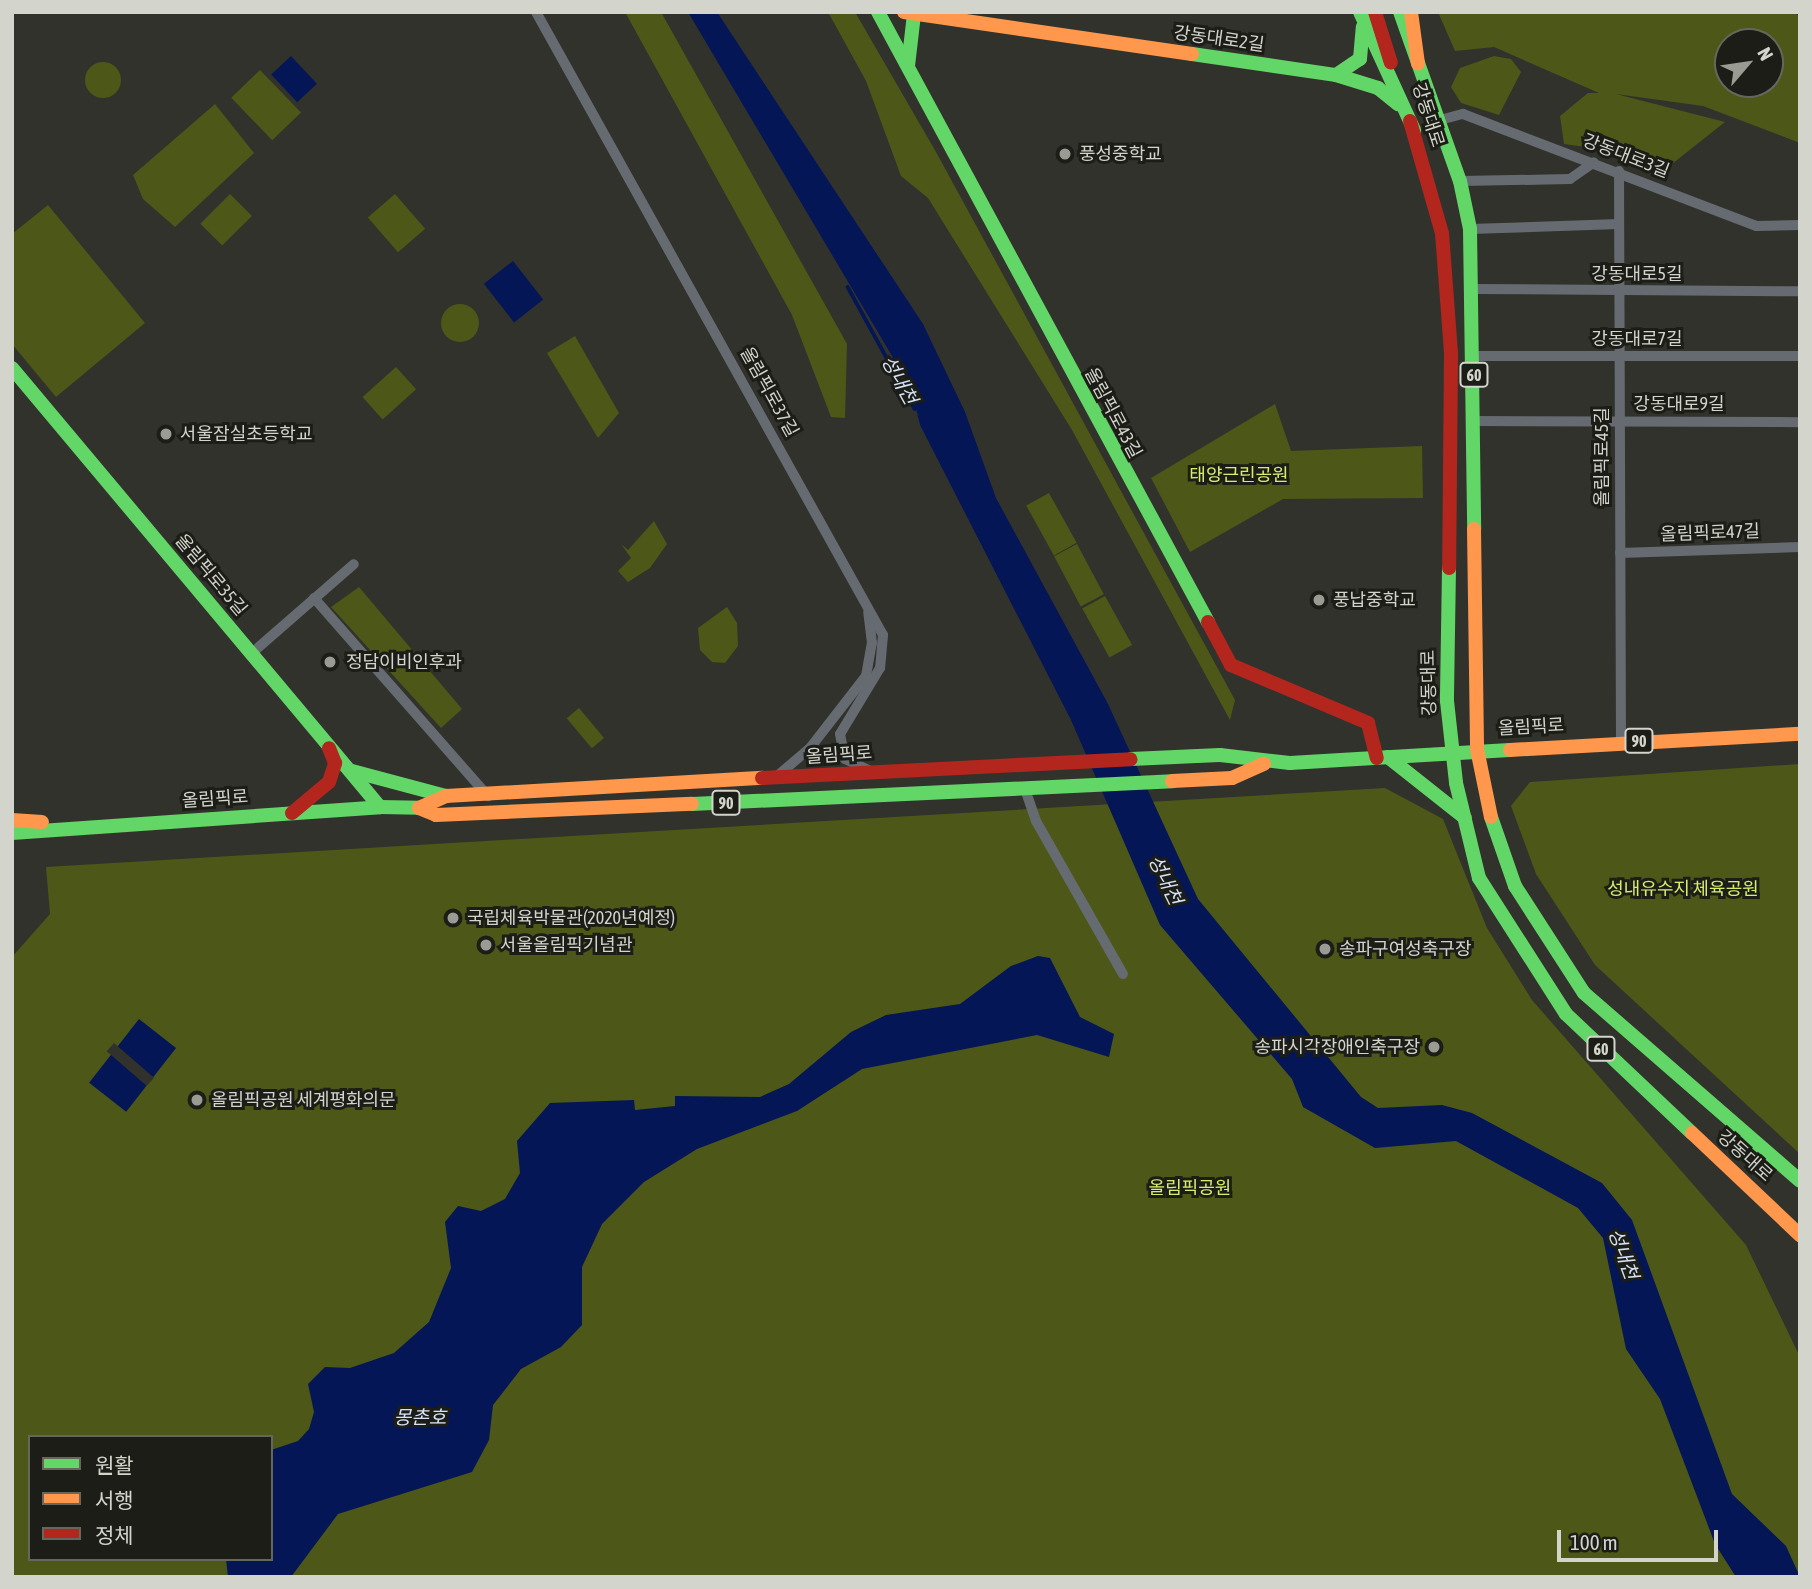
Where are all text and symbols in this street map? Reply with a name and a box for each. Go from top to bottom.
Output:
street label: 강동대로2길 [1172,22,1266,56]
north arrow [1714,28,1784,98]
text: N [1753,44,1778,64]
street label: 강동대로 [1407,80,1449,150]
street label: 강동대로3길 [1580,130,1672,182]
place label: 풍성중학교 [1079,143,1162,165]
marker: 풍성중학교 [1057,146,1073,162]
street label: 강동대로5길 [1591,263,1683,285]
street label: 강동대로7길 [1591,328,1683,350]
street label: 올림픽로37길 [735,343,803,441]
water label: 성내천 [876,352,922,408]
road number: 60 [1458,362,1490,388]
street label: 올림픽로43길 [1080,364,1146,462]
street label: 강동대로9길 [1633,393,1725,415]
street label: 올림픽로45길 [1591,407,1613,507]
place label: 서울잠실초등학교 [180,423,312,445]
marker: 서울잠실초등학교 [158,426,174,442]
park label: 태양근린공원 [1189,464,1289,486]
street label: 올림픽로47길 [1660,520,1760,546]
street label: 올림픽로35길 [171,530,251,620]
place label: 풍납중학교 [1333,589,1416,611]
marker: 풍납중학교 [1311,592,1327,608]
street label: 강동대로 [1418,650,1440,716]
place label: 정담이비인후과 [346,651,462,673]
marker: 정담이비인후과 [320,652,340,672]
street label: 올림픽로 [1497,714,1565,740]
road number: 90 [1623,728,1655,754]
street label: 올림픽로 [805,742,873,768]
street label: 올림픽로 [181,786,249,812]
road number: 90 [710,790,742,816]
water label: 성내천 [1143,851,1187,909]
park label: 성내유수지 체육공원 [1607,878,1759,900]
place label: 국립체육박물관(2020년예정) [467,907,675,929]
marker: 국립체육박물관(2020년예정) [445,910,461,926]
place label: 서울올림픽기념관 [500,934,632,956]
marker: 서울올림픽기념관 [478,937,494,953]
place label: 송파구여성축구장 [1339,938,1471,960]
marker: 송파구여성축구장 [1317,941,1333,957]
place label: 송파시각장애인축구장 [1254,1036,1420,1058]
road number: 60 [1585,1036,1617,1062]
marker: 송파시각장애인축구장 [1426,1039,1442,1055]
place label: 올림픽공원 세계평화의문 [211,1089,396,1111]
marker: 올림픽공원 세계평화의문 [189,1092,205,1108]
street label: 강동대로 [1713,1126,1777,1186]
park label: 올림픽공원 [1149,1177,1231,1199]
water label: 성내천 [1603,1225,1643,1283]
water label: 몽촌호 [394,1407,446,1429]
legend [28,1435,273,1561]
text: 원활 [95,1453,134,1477]
text: 서행 [95,1488,134,1512]
scale bar [1560,1516,1721,1560]
text: 정체 [95,1523,134,1547]
text: 100 m [1570,1530,1618,1554]

